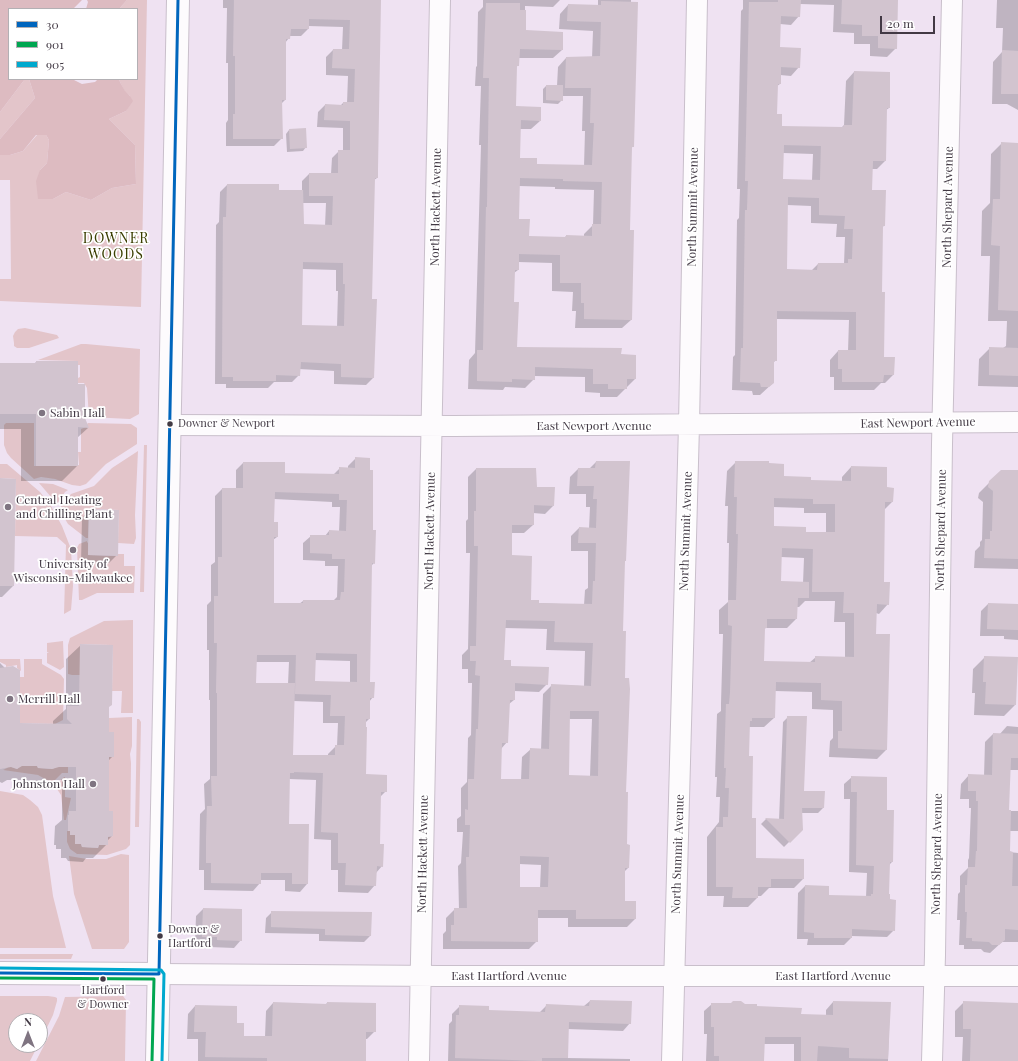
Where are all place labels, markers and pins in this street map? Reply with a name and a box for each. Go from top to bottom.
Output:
place label: Sabin Hall [50,406,105,420]
marker: Sabin Hall [37,408,47,418]
place label: Downer & Newport [178,417,275,431]
marker: Downer & Newport [165,419,175,429]
place label: Central Heating and Chilling Plant [16,493,112,521]
marker: Central Heating and Chilling Plant [3,502,13,512]
marker: University of Wisconsin-Milwaukee [68,545,78,555]
place label: University of Wisconsin-Milwaukee [14,557,132,585]
place label: Merrill Hall [18,692,80,706]
marker: Merrill Hall [5,694,15,704]
place label: Johnston Hall [12,777,85,791]
marker: Johnston Hall [88,779,98,789]
place label: Downer & Hartford [168,923,219,949]
marker: Downer & Hartford [155,931,165,941]
marker: Hartford & Downer [98,974,108,984]
place label: Hartford & Downer [77,984,129,1010]

